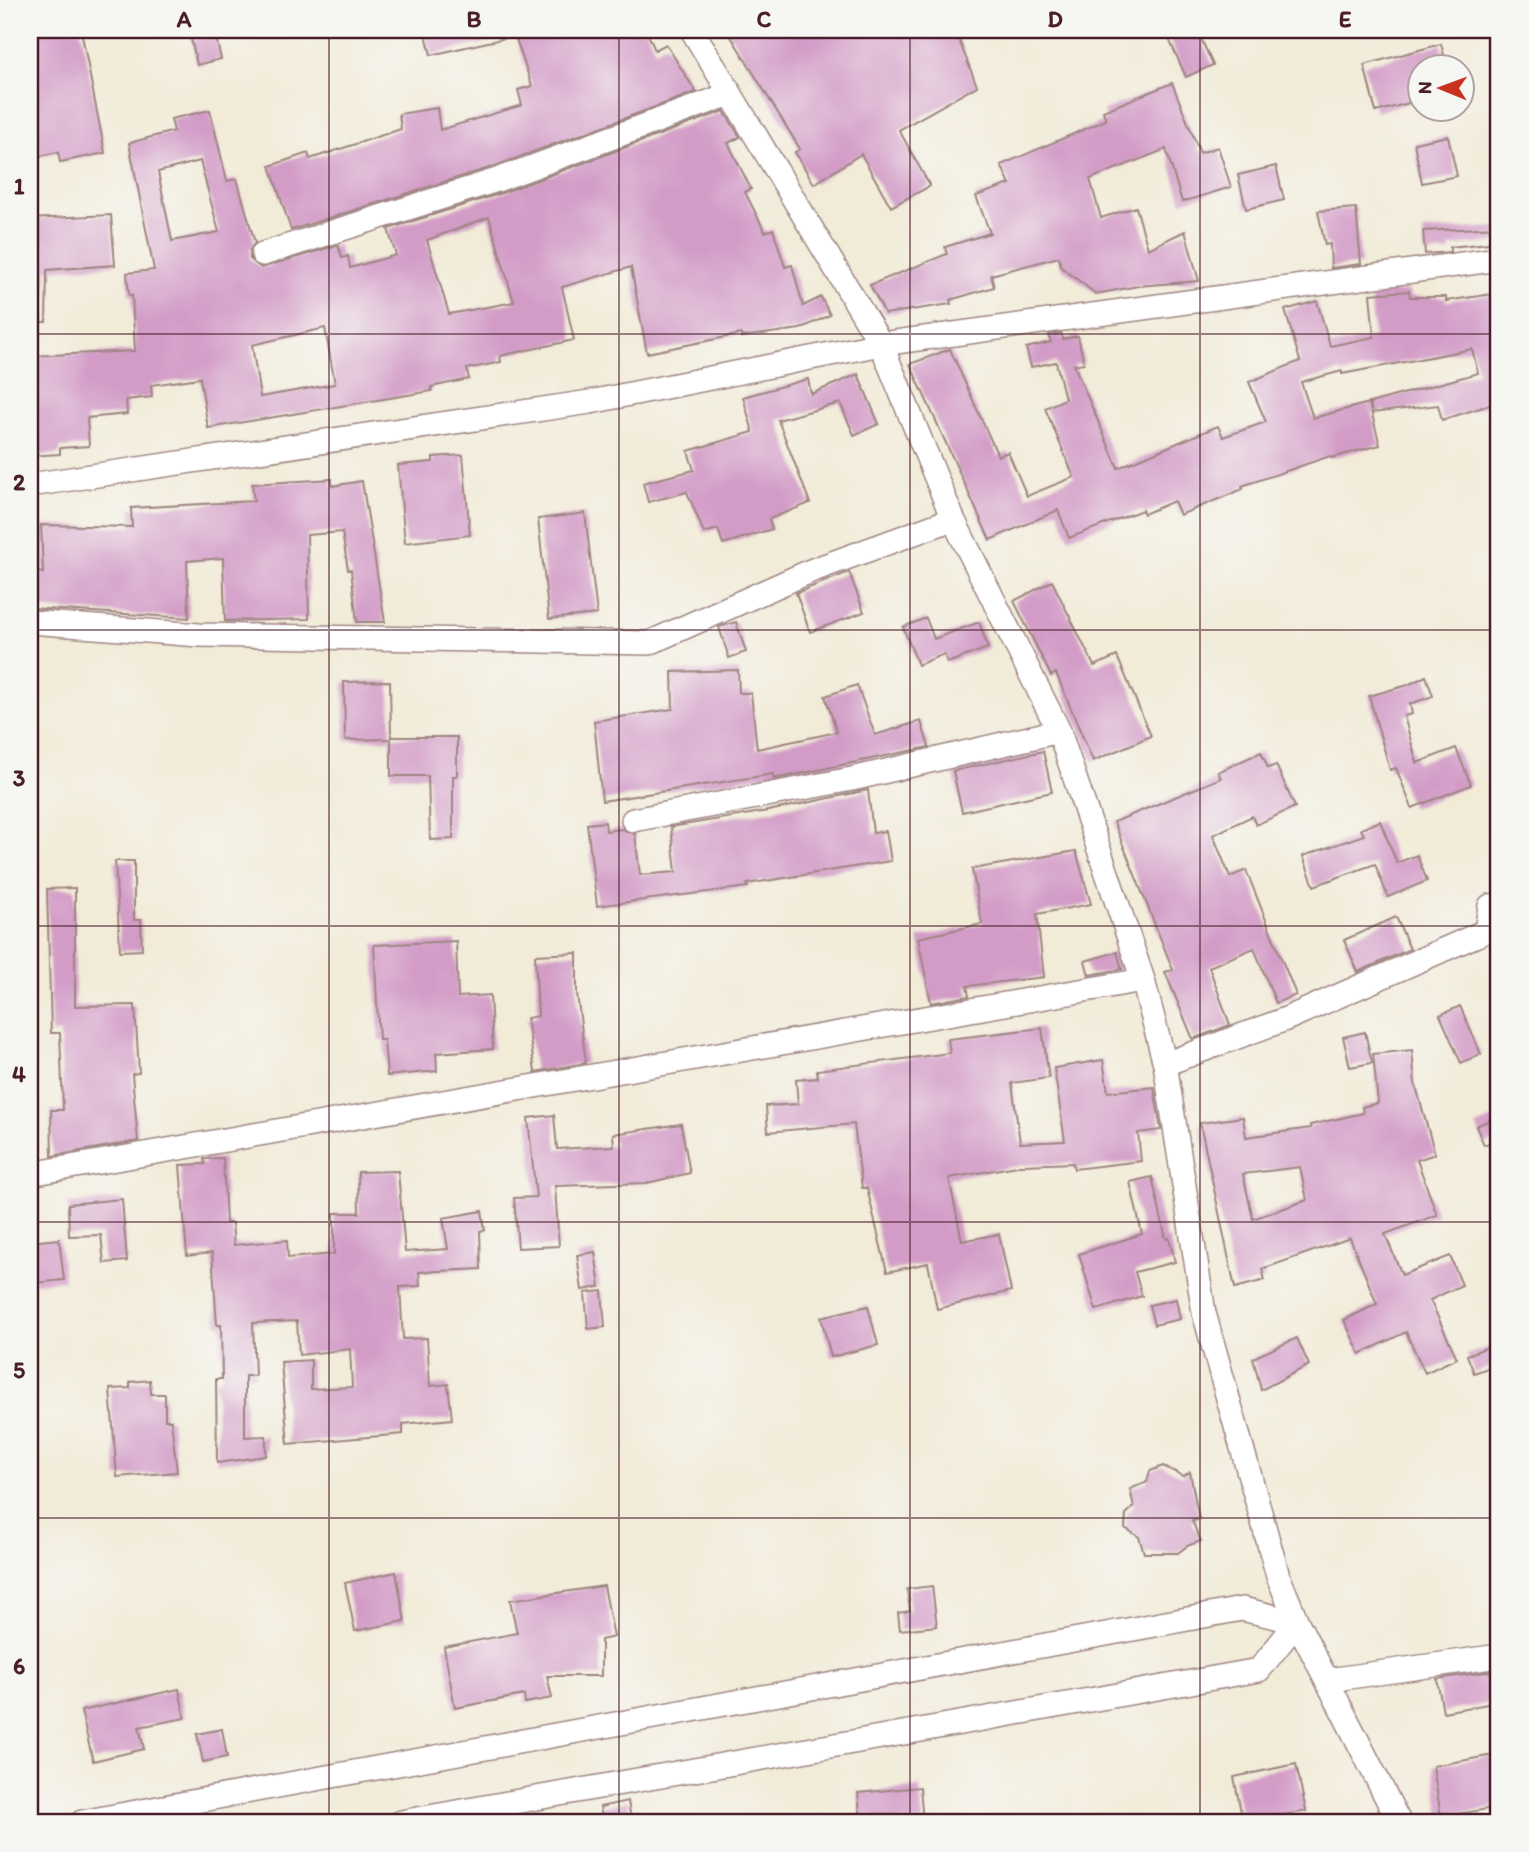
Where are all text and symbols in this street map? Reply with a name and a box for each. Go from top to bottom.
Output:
text: A [176,5,192,33]
text: B [467,5,482,33]
text: C [757,5,772,33]
text: D [1047,5,1063,33]
text: E [1339,5,1352,33]
north arrow [1406,52,1476,122]
text: N [1413,81,1436,94]
text: 1 [14,172,25,200]
text: 2 [13,468,26,496]
text: 3 [13,764,26,792]
text: 4 [12,1060,26,1088]
text: 5 [13,1356,25,1384]
text: 6 [13,1652,25,1680]

